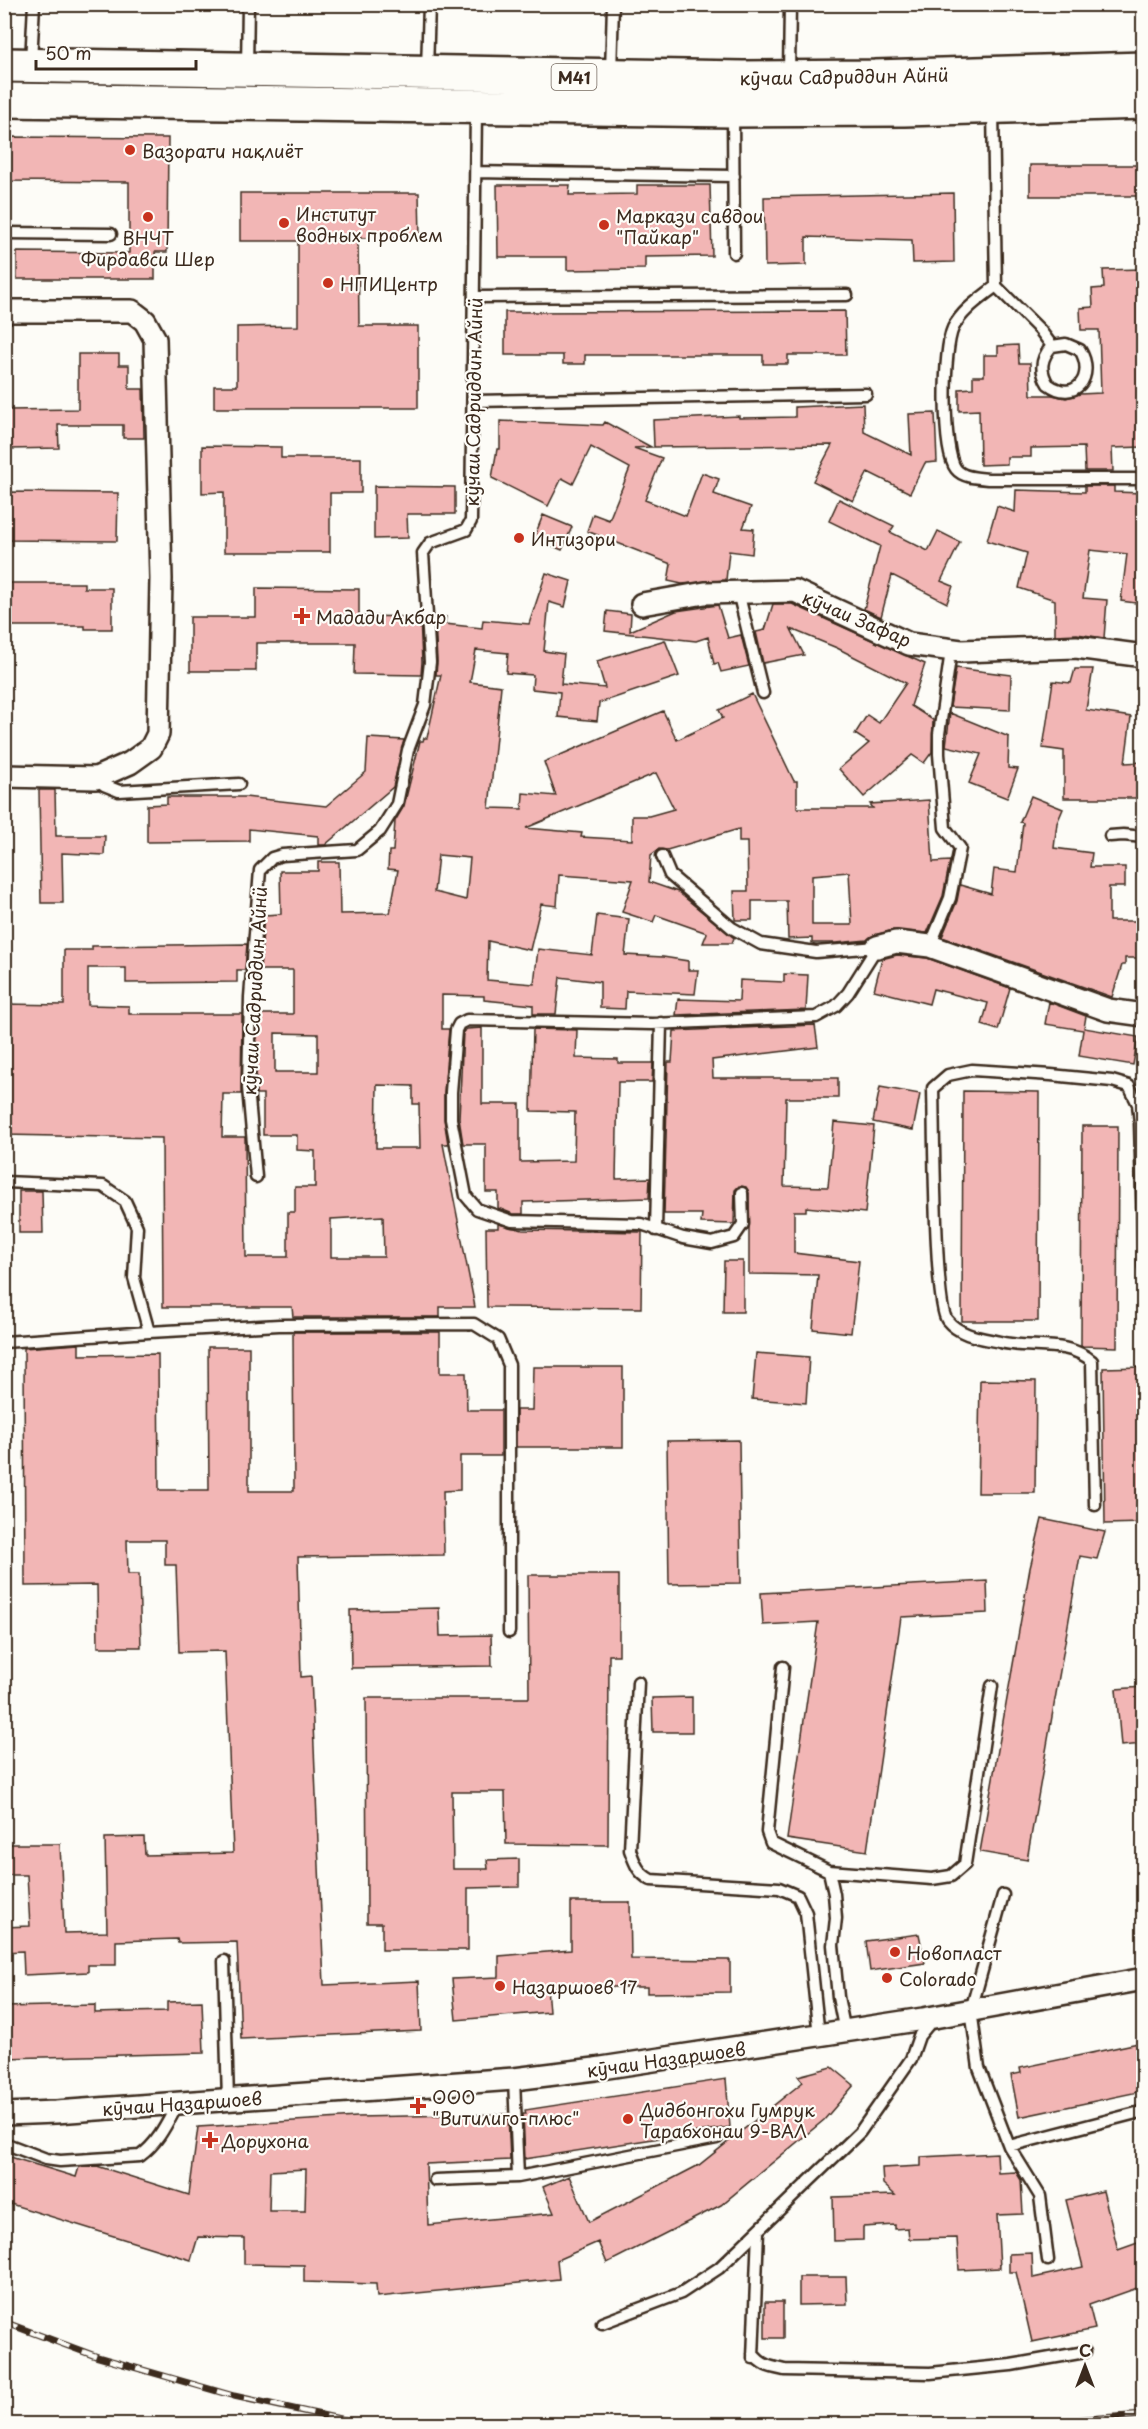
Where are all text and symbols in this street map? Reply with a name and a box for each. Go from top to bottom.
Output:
scale bar [36,33,196,71]
text: 50 m [45,39,92,66]
street label: кӯчаи Садриддин Айнӣ [739,61,949,91]
road number: M41 [552,64,596,90]
place label: Вазорати нақлиёт [142,137,303,164]
marker: Вазорати нақлиёт [123,143,137,157]
place label: Институт водных проблем [296,200,443,248]
place label: Маркази савдои "Пайкар" [616,202,763,250]
marker: ВНЧТ Фирдавси Шер [141,210,155,224]
marker: Институт водных проблем [277,216,291,230]
marker: Маркази савдои "Пайкар" [597,218,611,232]
place label: ВНЧТ Фирдавси Шер [81,224,215,272]
place label: НПИЦентр [340,270,438,297]
marker: НПИЦентр [321,276,335,290]
street label: кӯчаи Садриддин Айнӣ [458,297,488,507]
place label: Интизори [531,525,616,552]
marker: Интизори [512,531,526,545]
street label: кӯчаи Зафар [798,583,916,653]
place label: Мадади Акбар [316,603,446,630]
marker: Мадади Акбар [293,607,311,625]
street label: кӯчаи Садриддин Айнӣ [235,886,273,1096]
place label: Новопласт [907,1939,1002,1966]
marker: Новопласт [888,1945,902,1959]
place label: Colorado [899,1965,977,1992]
marker: Colorado [880,1971,894,1985]
place label: Назаршоев 17 [512,1973,638,2000]
marker: Назаршоев 17 [493,1979,507,1993]
street label: кӯчаи Назаршоев [585,2034,747,2084]
place label: ООО "Витилиго-плюс" [432,2083,579,2131]
street label: кӯчаи Назаршоев [101,2084,263,2122]
place label: Дидбонгохи Гумрук Тарабхонаи 9-ВАЛ [639,2096,815,2144]
marker: ООО "Витилиго-плюс" [409,2097,427,2115]
marker: Дидбонгохи Гумрук Тарабхонаи 9-ВАЛ [621,2112,635,2126]
place label: Дорухона [221,2127,310,2154]
marker: Дорухона [203,2133,217,2147]
north arrow [1055,2336,1115,2396]
text: С [1079,2338,1091,2362]

